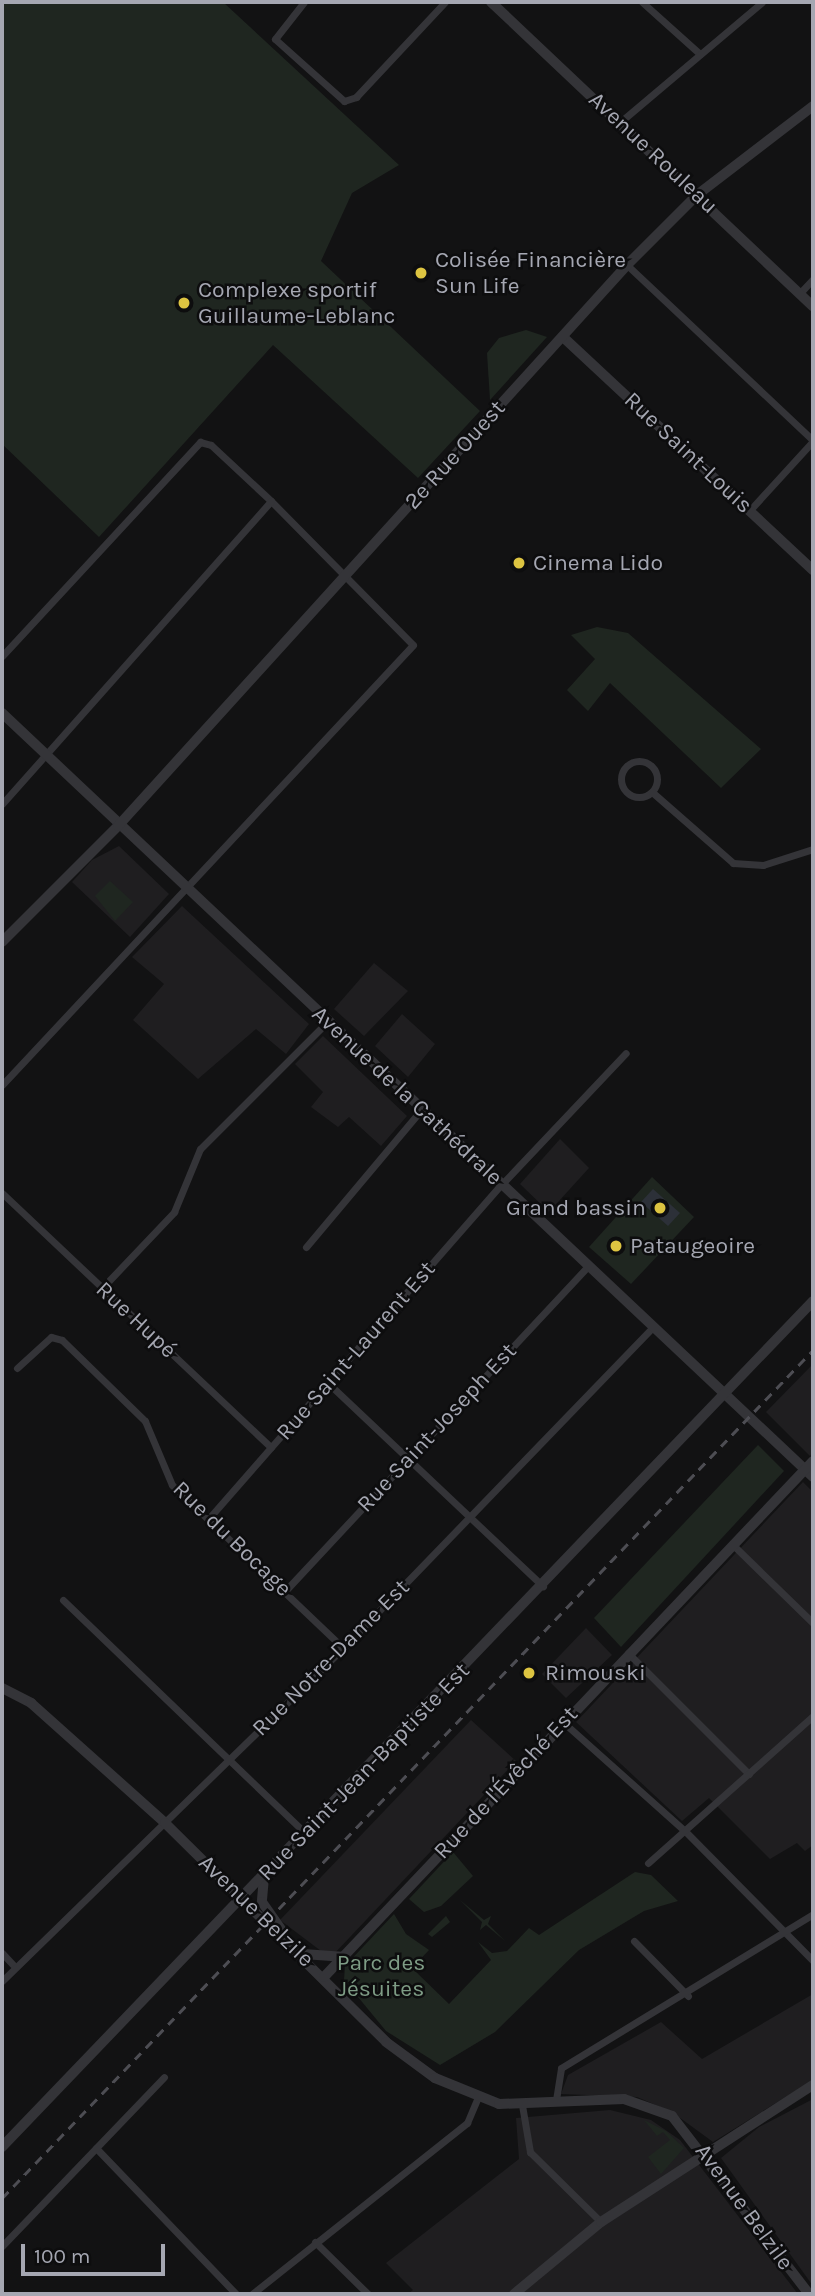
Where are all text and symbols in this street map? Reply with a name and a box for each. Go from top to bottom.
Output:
street label: Avenue Rouleau [583,86,723,220]
place label: Colisée Financière Sun Life [435,246,626,300]
marker: Colisée Financière Sun Life [413,265,429,281]
place label: Complexe sportif Guillaume-Leblanc [198,276,395,330]
marker: Complexe sportif Guillaume-Leblanc [176,295,192,311]
street label: Rue Saint-Louis [618,386,758,520]
street label: 2e Rue Ouest [399,395,511,515]
place label: Cinema Lido [533,549,663,577]
marker: Cinema Lido [511,555,527,571]
street label: Avenue de la Cathédrale [306,1000,508,1192]
place label: Grand bassin [506,1194,646,1222]
marker: Grand bassin [652,1200,668,1216]
place label: Pataugeoire [630,1232,755,1260]
marker: Pataugeoire [608,1238,624,1254]
street label: Rue Saint-Laurent Est [271,1256,441,1446]
street label: Rue Hupé [90,1276,182,1364]
street label: Rue Saint-Joseph Est [351,1338,523,1518]
street label: Rue du Bocage [167,1475,297,1603]
street label: Rue Notre-Dame Est [247,1574,415,1742]
street label: Rue Saint-Jean-Baptiste Est [252,1657,476,1887]
place label: Rimouski [545,1659,646,1687]
marker: Rimouski [519,1663,539,1683]
street label: Rue de l'Évêché Est [428,1701,584,1865]
street label: Avenue Belzile [193,1849,319,1973]
park label: Parc des Jésuites [337,1949,425,2003]
street label: Avenue Belzile [689,2138,799,2276]
scale bar [24,2230,168,2274]
text: 100 m [34,2244,91,2268]

